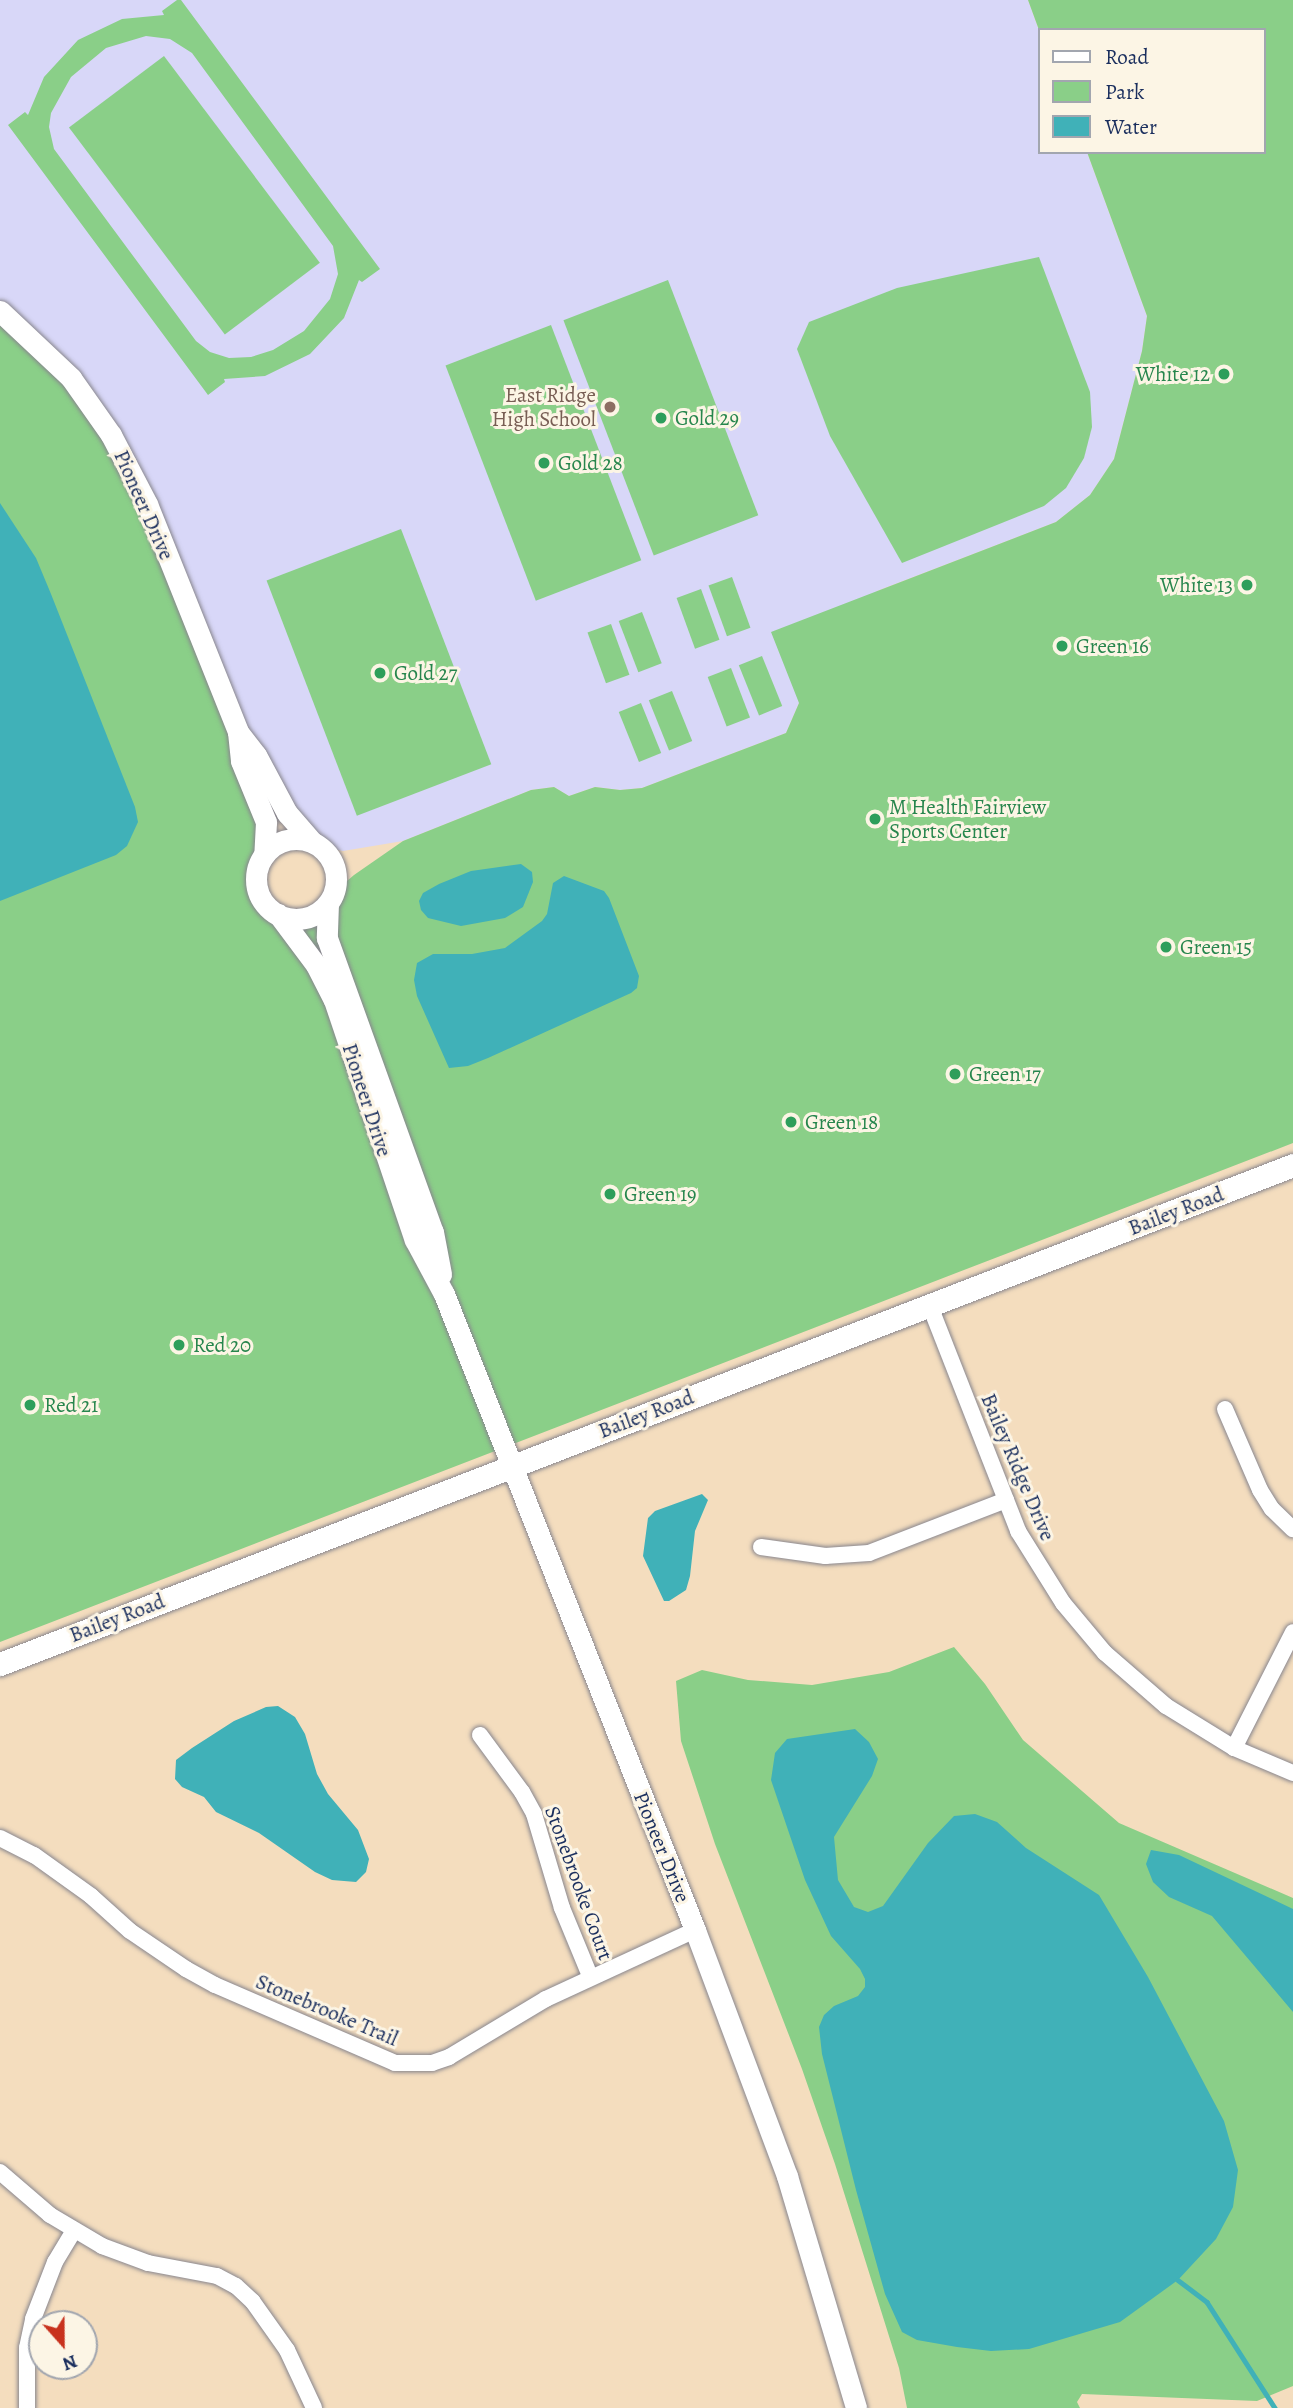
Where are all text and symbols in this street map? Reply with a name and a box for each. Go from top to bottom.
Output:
legend [1038,28,1265,154]
text: Road [1105,43,1149,71]
text: Park [1105,78,1144,106]
text: Water [1105,113,1157,141]
place label: White 12 [1136,361,1210,387]
marker: White 12 [1216,366,1232,382]
place label: East Ridge High School [492,382,596,432]
marker: East Ridge High School [602,399,618,415]
place label: Gold 29 [675,405,739,431]
marker: Gold 29 [653,410,669,426]
street label: Pioneer Drive [109,446,179,564]
place label: Gold 28 [558,450,623,476]
marker: Gold 28 [536,455,552,471]
place label: White 13 [1160,572,1233,598]
marker: White 13 [1239,577,1255,593]
place label: Green 16 [1076,633,1149,659]
marker: Green 16 [1054,638,1070,654]
place label: Gold 27 [394,660,457,686]
marker: Gold 27 [372,665,388,681]
place label: M Health Fairview Sports Center [889,794,1046,844]
marker: M Health Fairview Sports Center [867,811,883,827]
place label: Green 15 [1180,934,1252,960]
marker: Green 15 [1158,939,1174,955]
street label: Pioneer Drive [337,1040,397,1160]
place label: Green 17 [969,1061,1041,1087]
marker: Green 17 [947,1066,963,1082]
place label: Green 18 [805,1109,878,1135]
marker: Green 18 [783,1114,799,1130]
place label: Green 19 [624,1181,697,1207]
street label: Bailey Road [1125,1181,1227,1241]
marker: Green 19 [602,1186,618,1202]
place label: Red 20 [193,1332,251,1358]
marker: Red 20 [171,1337,187,1353]
street label: Bailey Road [595,1384,697,1444]
street label: Bailey Ridge Drive [976,1390,1060,1544]
place label: Red 21 [44,1392,98,1418]
marker: Red 21 [22,1397,38,1413]
street label: Bailey Road [66,1588,168,1648]
street label: Pioneer Drive [628,1788,696,1906]
street label: Stonebrooke Court [539,1803,619,1963]
street label: Stonebrooke Trail [252,1969,402,2051]
north arrow [28,2310,98,2380]
text: N [59,2348,81,2377]

